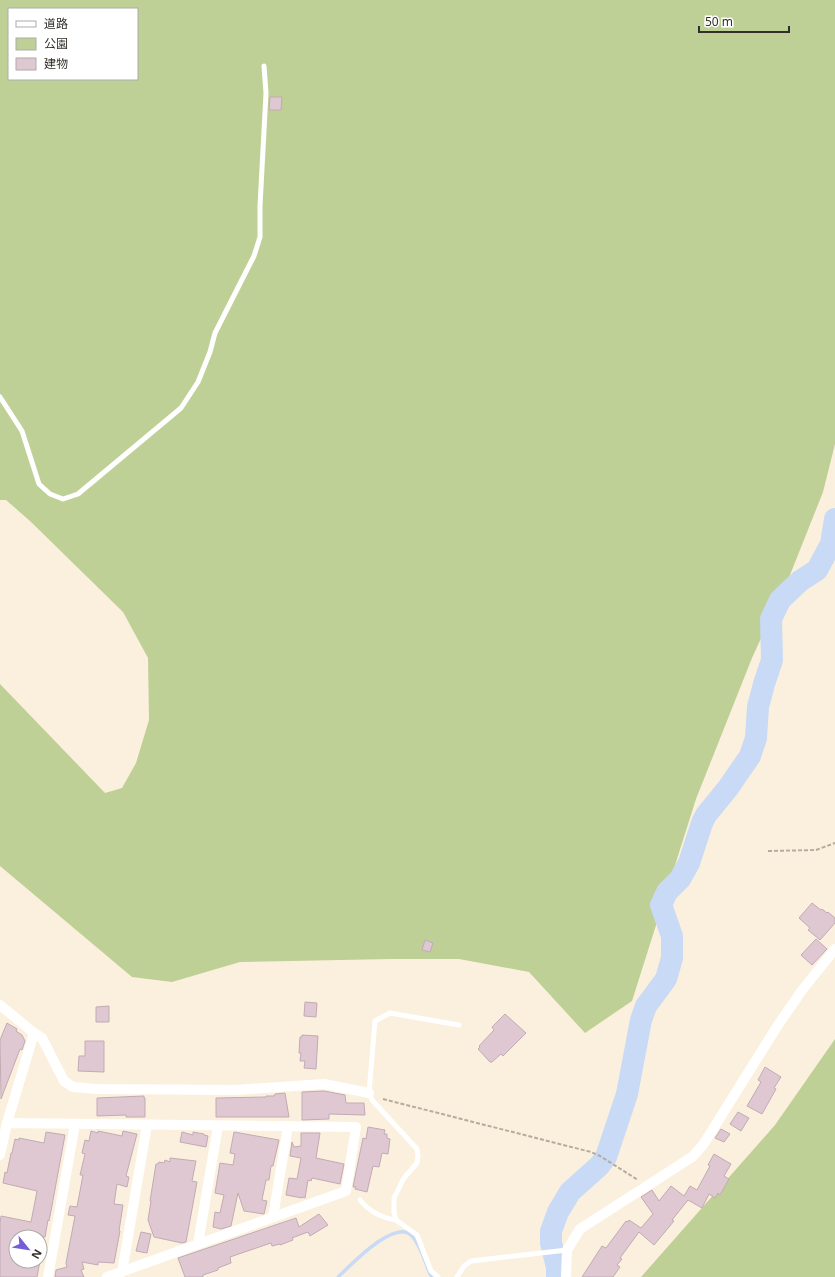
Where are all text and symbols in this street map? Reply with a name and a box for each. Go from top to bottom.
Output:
legend [8,8,138,80]
scale bar [699,8,789,34]
text: 50 m [705,13,733,30]
text: 道路 [44,15,68,32]
text: 公園 [44,35,68,52]
text: 建物 [44,55,68,72]
north arrow [8,1229,48,1269]
text: N [28,1247,46,1262]

